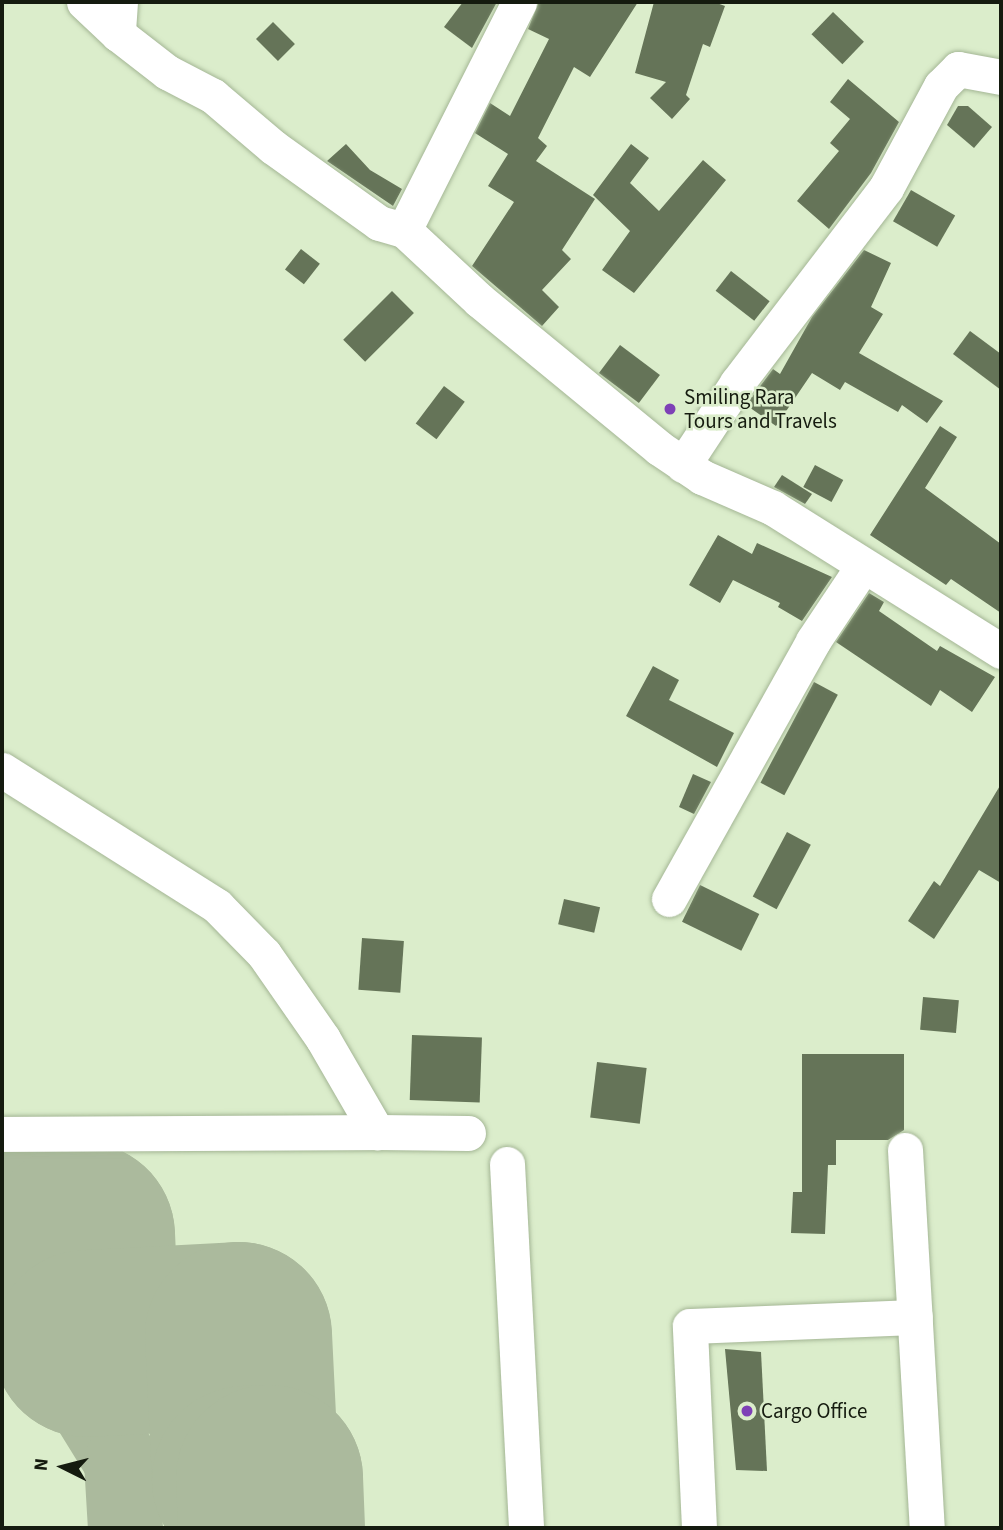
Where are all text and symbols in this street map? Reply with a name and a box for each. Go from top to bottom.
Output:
place label: Smiling Rara Tours and Travels [684,384,837,434]
marker: Smiling Rara Tours and Travels [662,401,678,417]
place label: Cargo Office [761,1398,867,1424]
marker: Cargo Office [739,1403,755,1419]
north arrow [28,1432,98,1502]
text: N [28,1457,56,1472]

